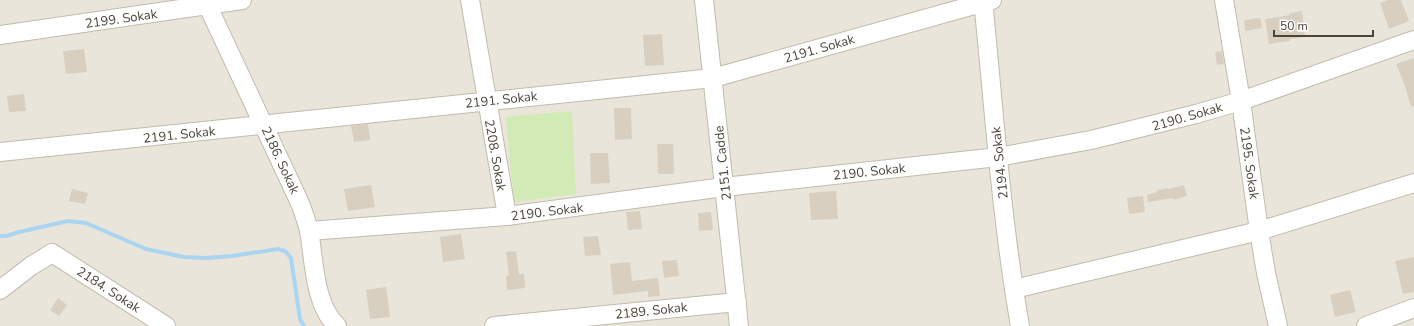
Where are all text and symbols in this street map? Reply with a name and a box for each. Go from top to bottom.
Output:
street label: 2199. Sokak [84,5,159,33]
scale bar [1274,12,1373,38]
text: 50 m [1280,18,1308,34]
street label: 2191. Sokak [782,30,857,68]
street label: 2191. Sokak [464,87,539,113]
street label: 2190. Sokak [1150,98,1225,136]
street label: 2208. Sokak [480,118,510,193]
street label: 2191. Sokak [142,122,217,148]
street label: 2186. Sokak [257,124,304,198]
street label: 2151. Cadde [710,125,736,201]
street label: 2194. Sokak [987,125,1013,200]
street label: 2195. Sokak [1235,126,1263,201]
street label: 2190. Sokak [832,159,907,185]
street label: 2190. Sokak [510,199,585,225]
street label: 2184. Sokak [73,263,144,317]
street label: 2189. Sokak [614,298,689,324]

